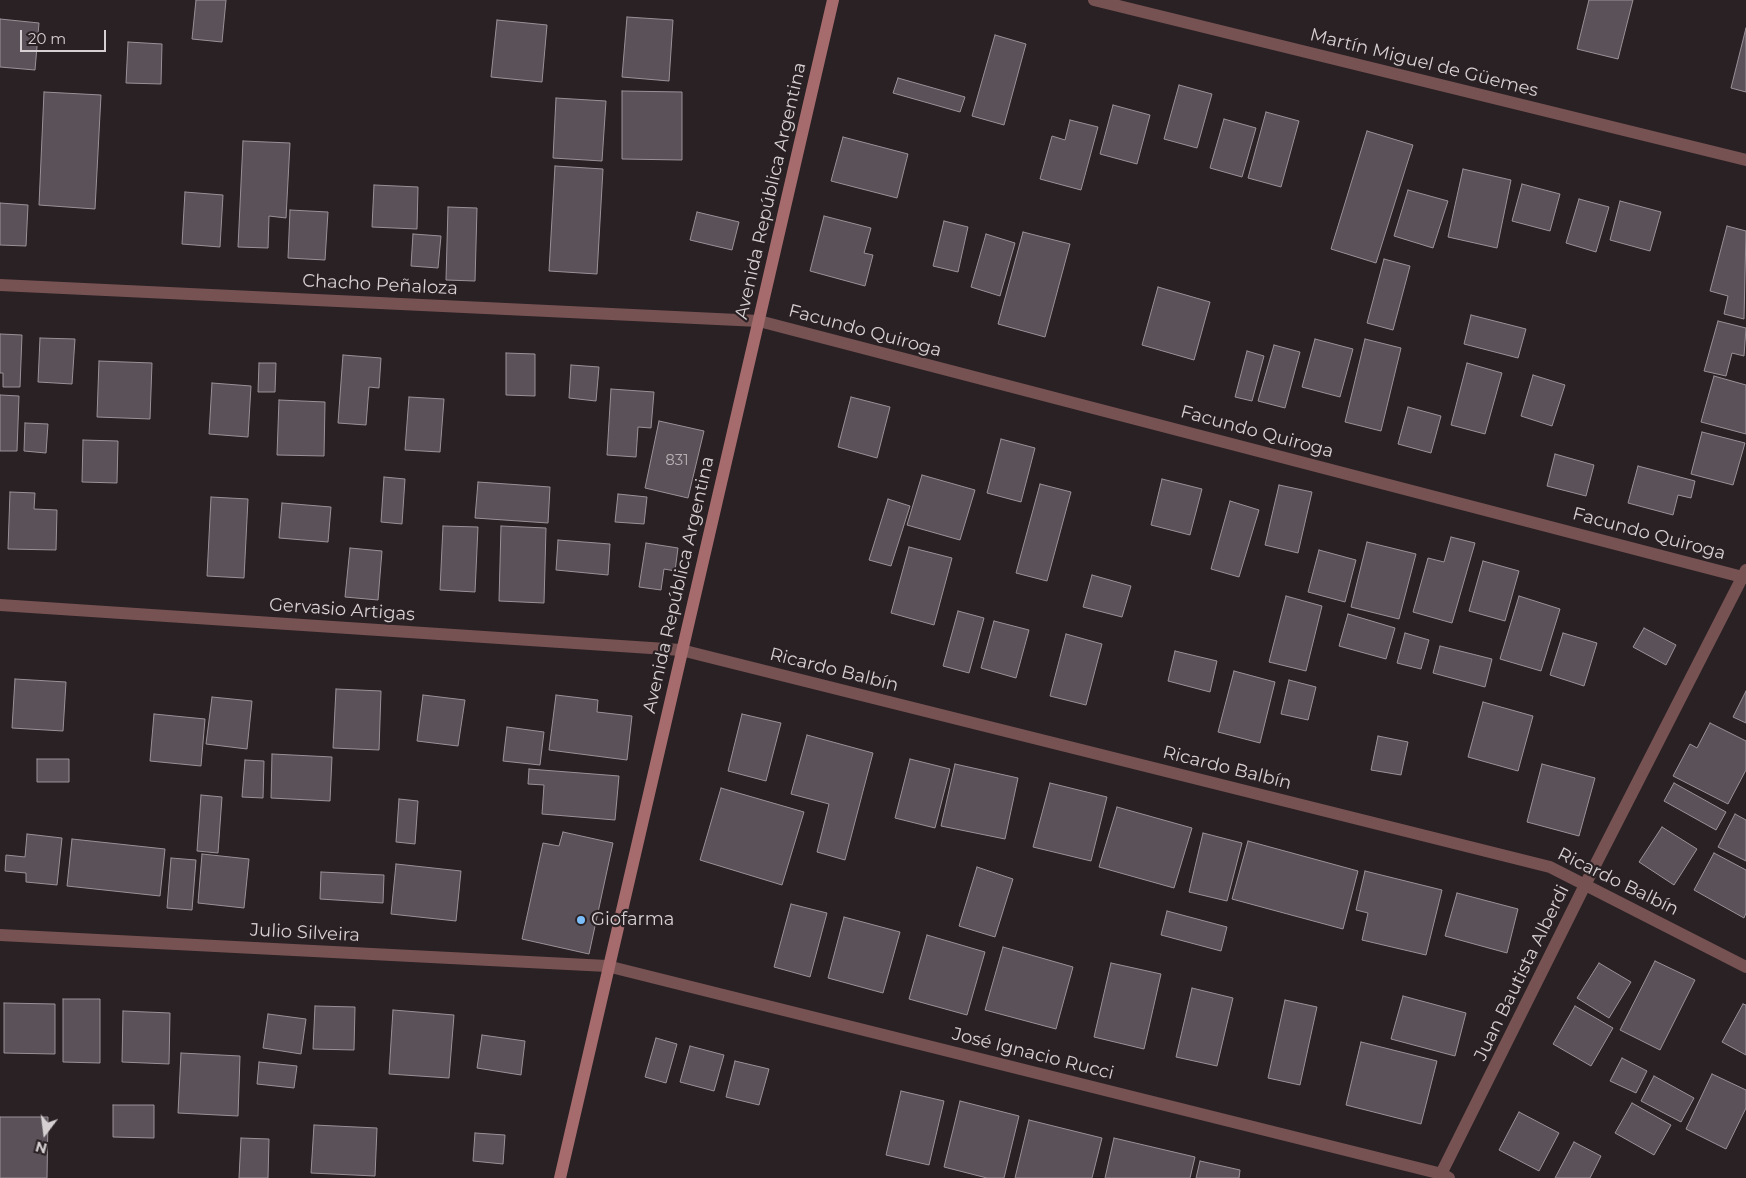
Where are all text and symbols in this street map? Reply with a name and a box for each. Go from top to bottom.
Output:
scale bar [22,20,109,52]
street label: Martín Miguel de Güemes [1308,24,1540,102]
text: 20 m [28,29,66,48]
street label: Avenida República Argentina [731,60,811,322]
street label: Chacho Peñaloza [302,270,458,300]
street label: Facundo Quiroga [786,300,944,362]
street label: Facundo Quiroga [1178,401,1336,463]
house number: 831 [665,452,689,470]
street label: Avenida República Argentina [639,454,719,716]
street label: Facundo Quiroga [1570,503,1728,565]
street label: Gervasio Artigas [268,594,416,626]
street label: Ricardo Balbín [767,644,901,696]
street label: Ricardo Balbín [1160,742,1294,794]
street label: Ricardo Balbín [1554,843,1682,921]
street label: Juan Bautista Alberdi [1470,882,1574,1064]
place label: Giofarma [591,909,674,931]
marker: Giofarma [575,914,587,926]
street label: Julio Silveira [250,919,360,947]
street label: José Ignacio Rucci [950,1023,1116,1085]
north arrow [20,1108,70,1158]
text: N [33,1137,49,1158]

